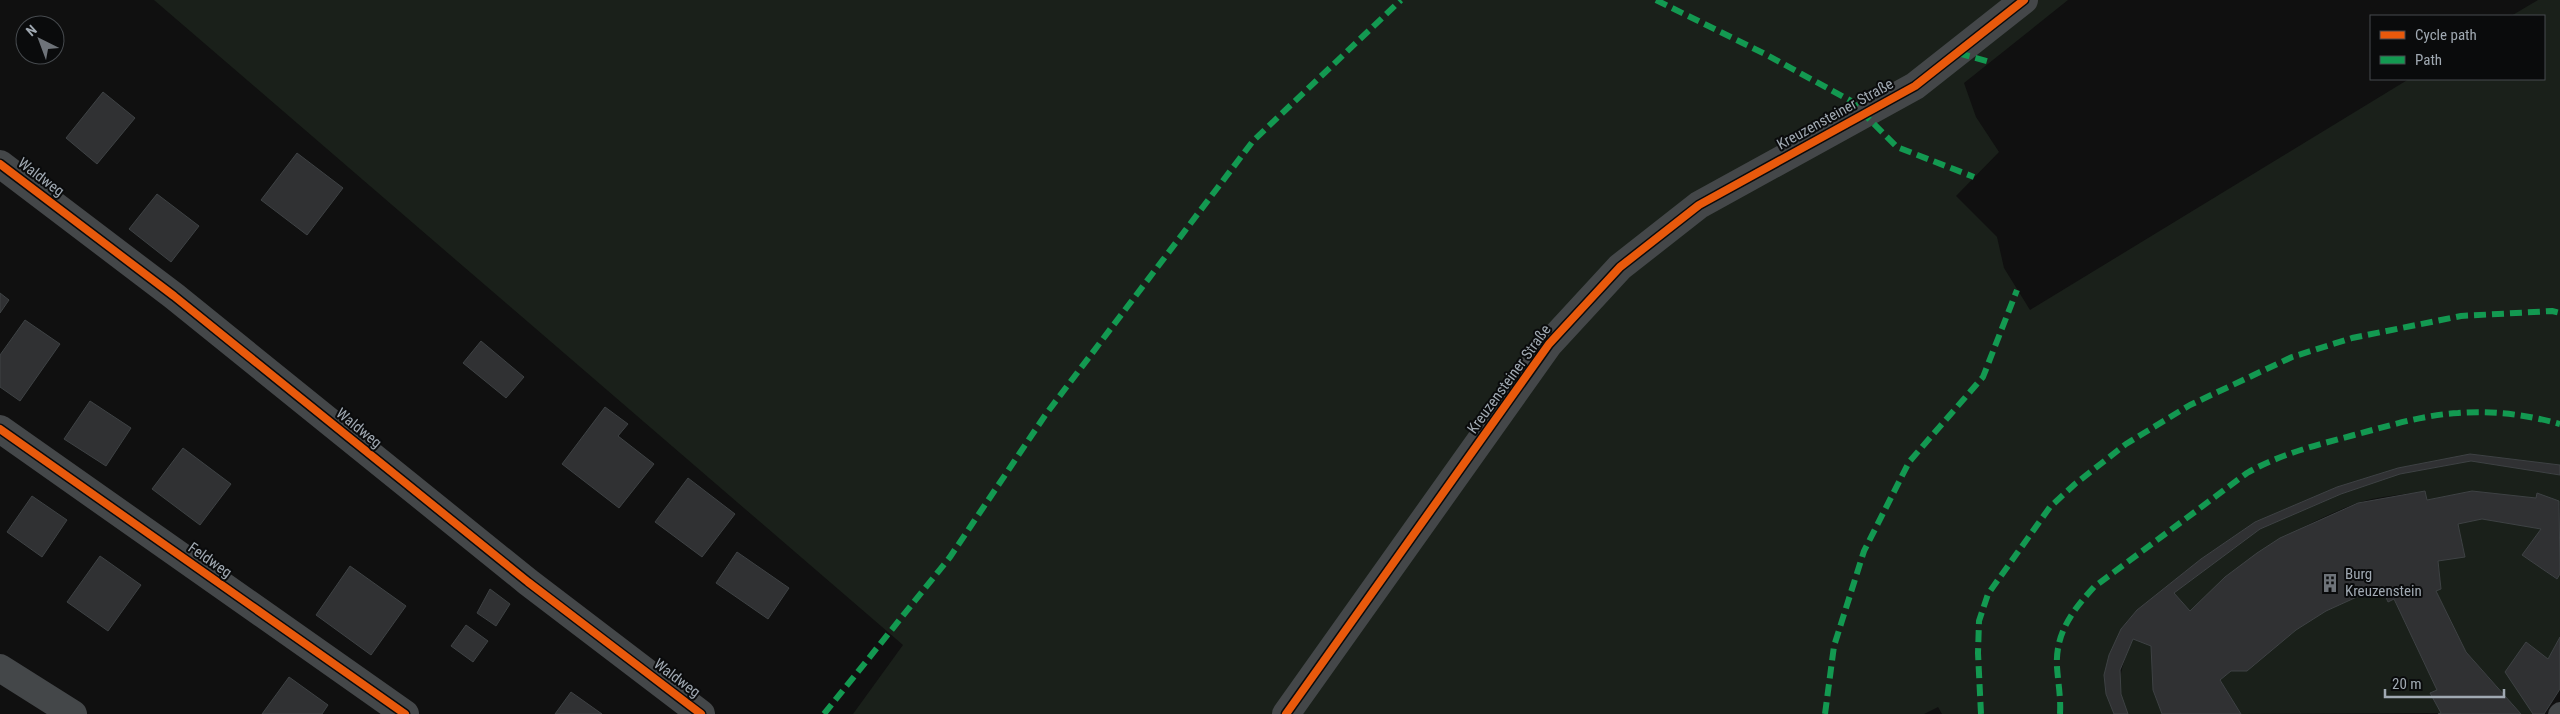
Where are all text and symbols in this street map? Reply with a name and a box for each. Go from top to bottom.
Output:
north arrow [15,15,65,65]
legend [2370,15,2545,80]
text: N [23,22,40,39]
text: Cycle path [2415,26,2477,44]
text: Path [2415,51,2442,69]
street label: Kreuzensteiner Straße [1774,75,1896,153]
street label: Waldweg [14,154,68,200]
street label: Kreuzensteiner Straße [1463,321,1555,437]
street label: Waldweg [333,404,385,452]
street label: Feldweg [185,539,235,581]
place label: Burg Kreuzenstein [2345,565,2422,600]
building icon: Burg Kreuzenstein [2319,572,2341,594]
street label: Waldweg [650,655,704,701]
scale bar [2385,666,2504,698]
text: 20 m [2392,675,2422,693]

